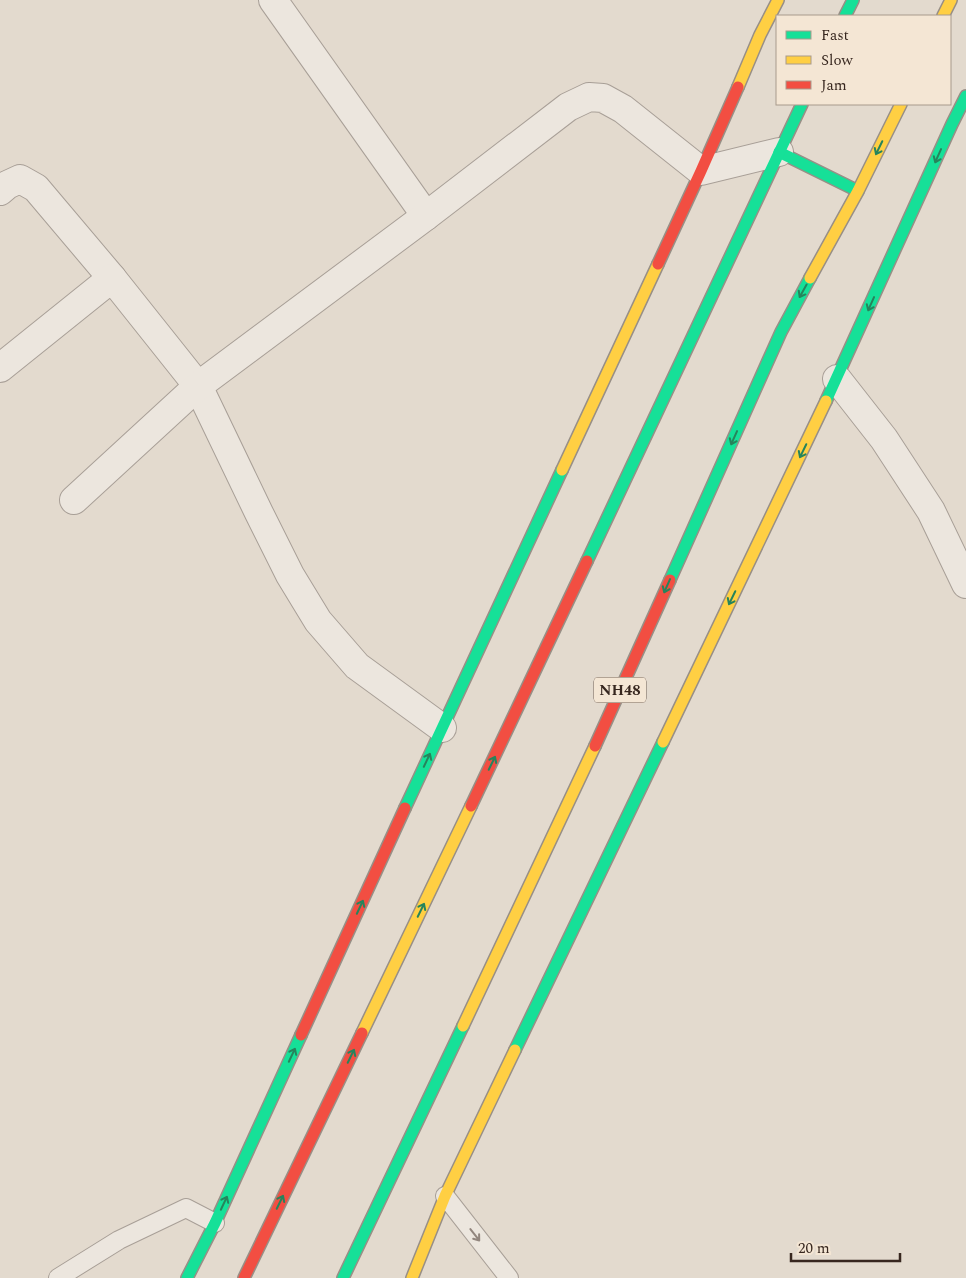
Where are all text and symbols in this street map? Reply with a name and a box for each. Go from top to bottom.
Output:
legend [776,15,951,105]
text: Fast [821,24,849,47]
text: Slow [821,49,853,72]
text: Jam [821,74,847,97]
one-way arrow [874,140,884,155]
one-way arrow [932,148,942,163]
one-way arrow [798,284,808,298]
one-way arrow [866,296,875,311]
one-way arrow [728,430,738,445]
one-way arrow [797,443,807,458]
one-way arrow [662,578,672,593]
one-way arrow [727,590,736,605]
road number: NH48 [594,678,646,702]
one-way arrow [423,753,433,768]
one-way arrow [488,756,497,771]
one-way arrow [355,900,365,915]
one-way arrow [417,902,427,917]
one-way arrow [287,1048,297,1063]
one-way arrow [347,1049,356,1064]
one-way arrow [276,1195,285,1210]
one-way arrow [220,1196,229,1211]
one-way arrow [469,1228,480,1241]
scale bar [791,1230,900,1262]
text: 20 m [798,1237,830,1260]

